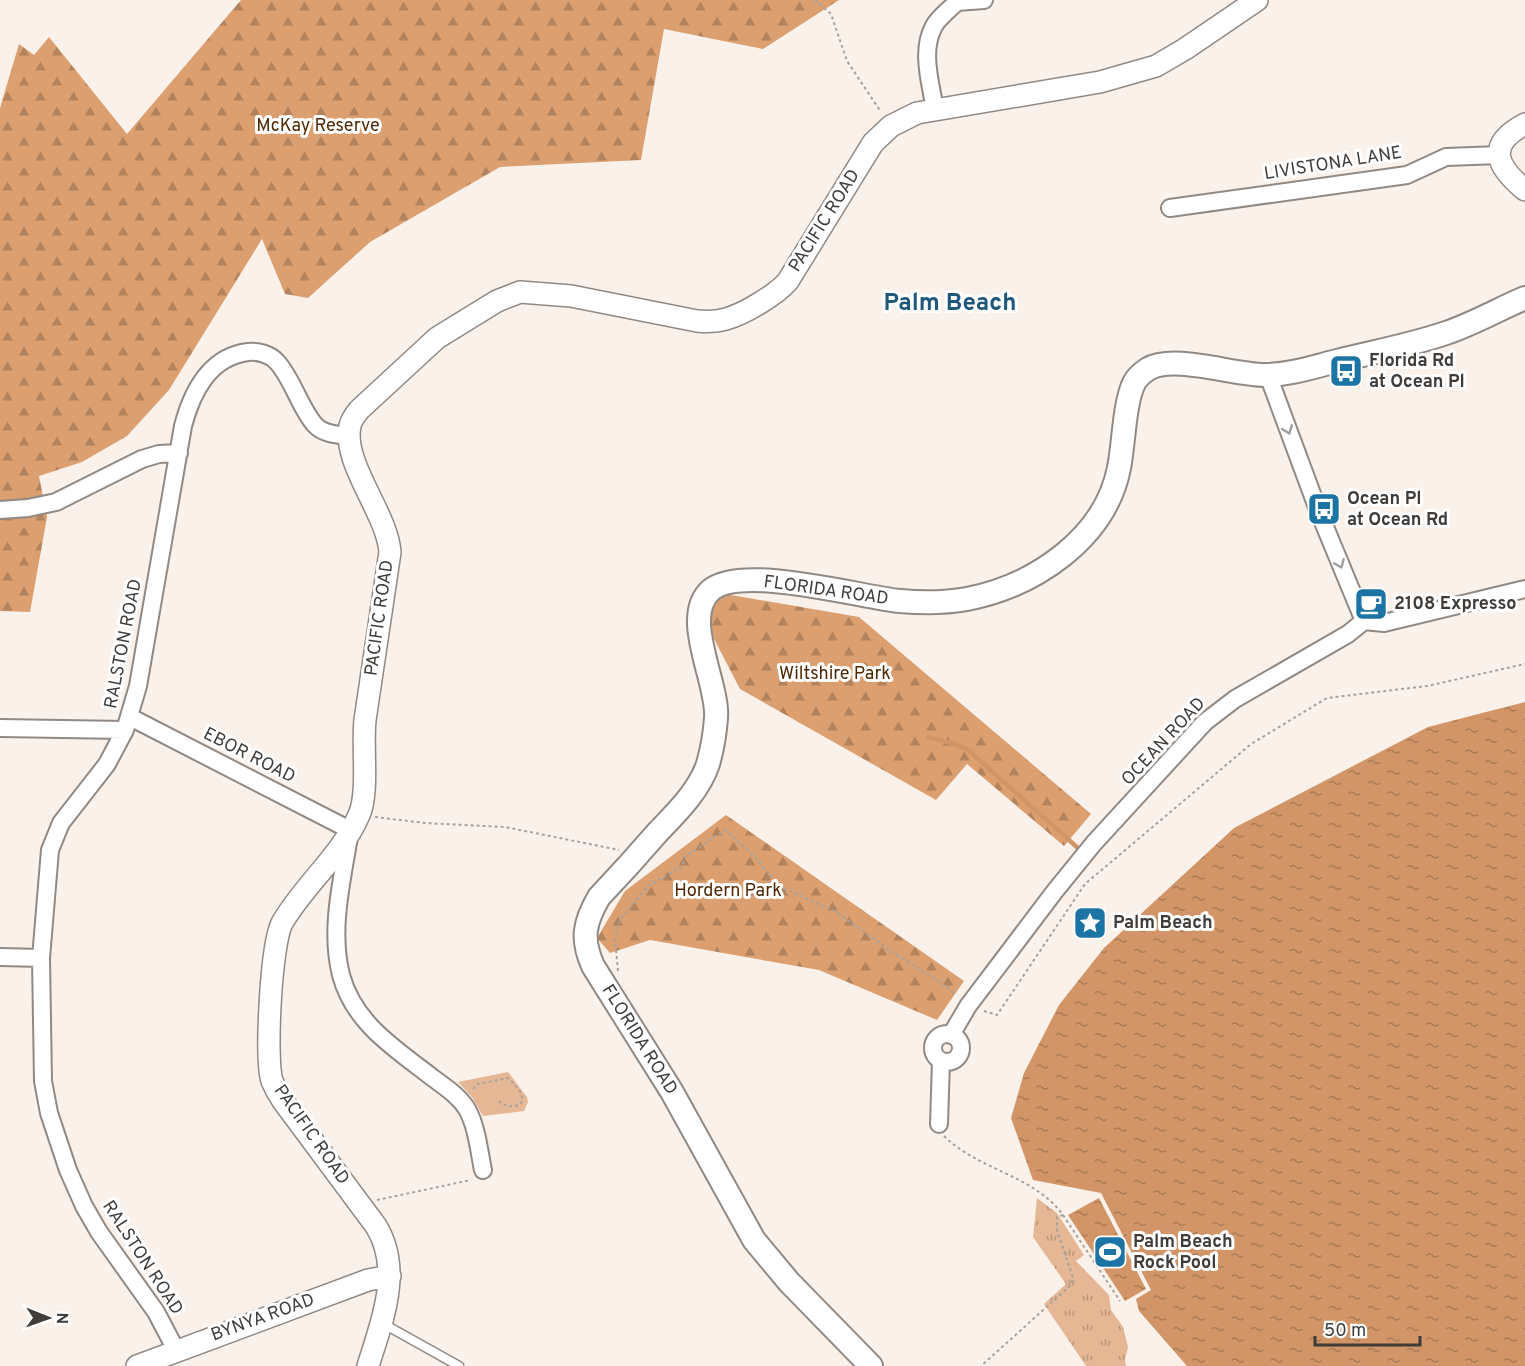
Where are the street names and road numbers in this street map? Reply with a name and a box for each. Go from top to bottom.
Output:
street label: LIVISTONA LANE [1263,142,1403,186]
street label: PACIFIC ROAD [784,165,866,277]
street label: PACIFIC ROAD [360,558,400,678]
street label: FLORIDA ROAD [762,571,890,611]
street label: RALSTON ROAD [100,577,148,711]
street label: OCEAN ROAD [1117,693,1211,791]
street label: EBOR ROAD [199,723,299,789]
street label: FLORIDA ROAD [596,981,682,1099]
street label: PACIFIC ROAD [268,1081,354,1189]
street label: RALSTON ROAD [96,1196,188,1320]
street label: BYNYA ROAD [208,1289,318,1347]

